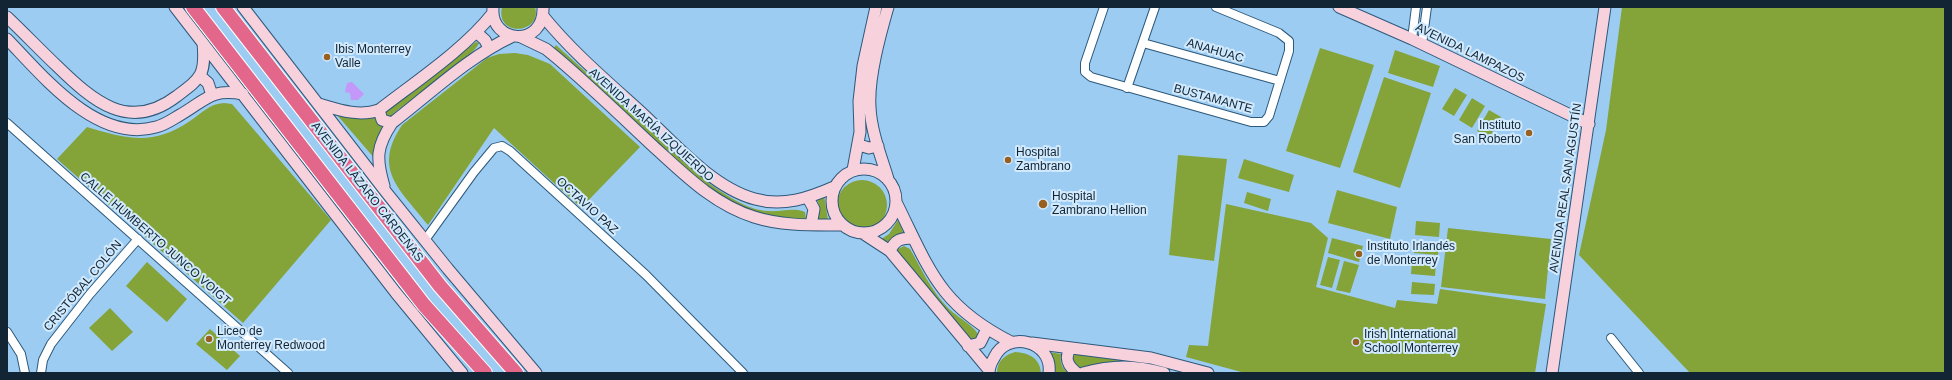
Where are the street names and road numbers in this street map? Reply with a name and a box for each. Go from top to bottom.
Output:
street label: AVENIDA LAMPAZOS [1413,20,1527,86]
street label: ANAHUAC [1185,36,1245,66]
street label: AVENIDA MARÍA IZQUIERDO [586,65,716,185]
street label: BUSTAMANTE [1172,82,1254,116]
street label: AVENIDA REAL SAN AGUSTÍN [1547,102,1585,274]
street label: AVENIDA LÁZARO CÁRDENAS [308,119,426,265]
street label: CALLE HUMBERTO JUNCO VOIGT [77,170,233,308]
street label: OCTAVIO PAZ [553,175,621,237]
street label: CRISTÓBAL COLÓN [41,238,125,334]

